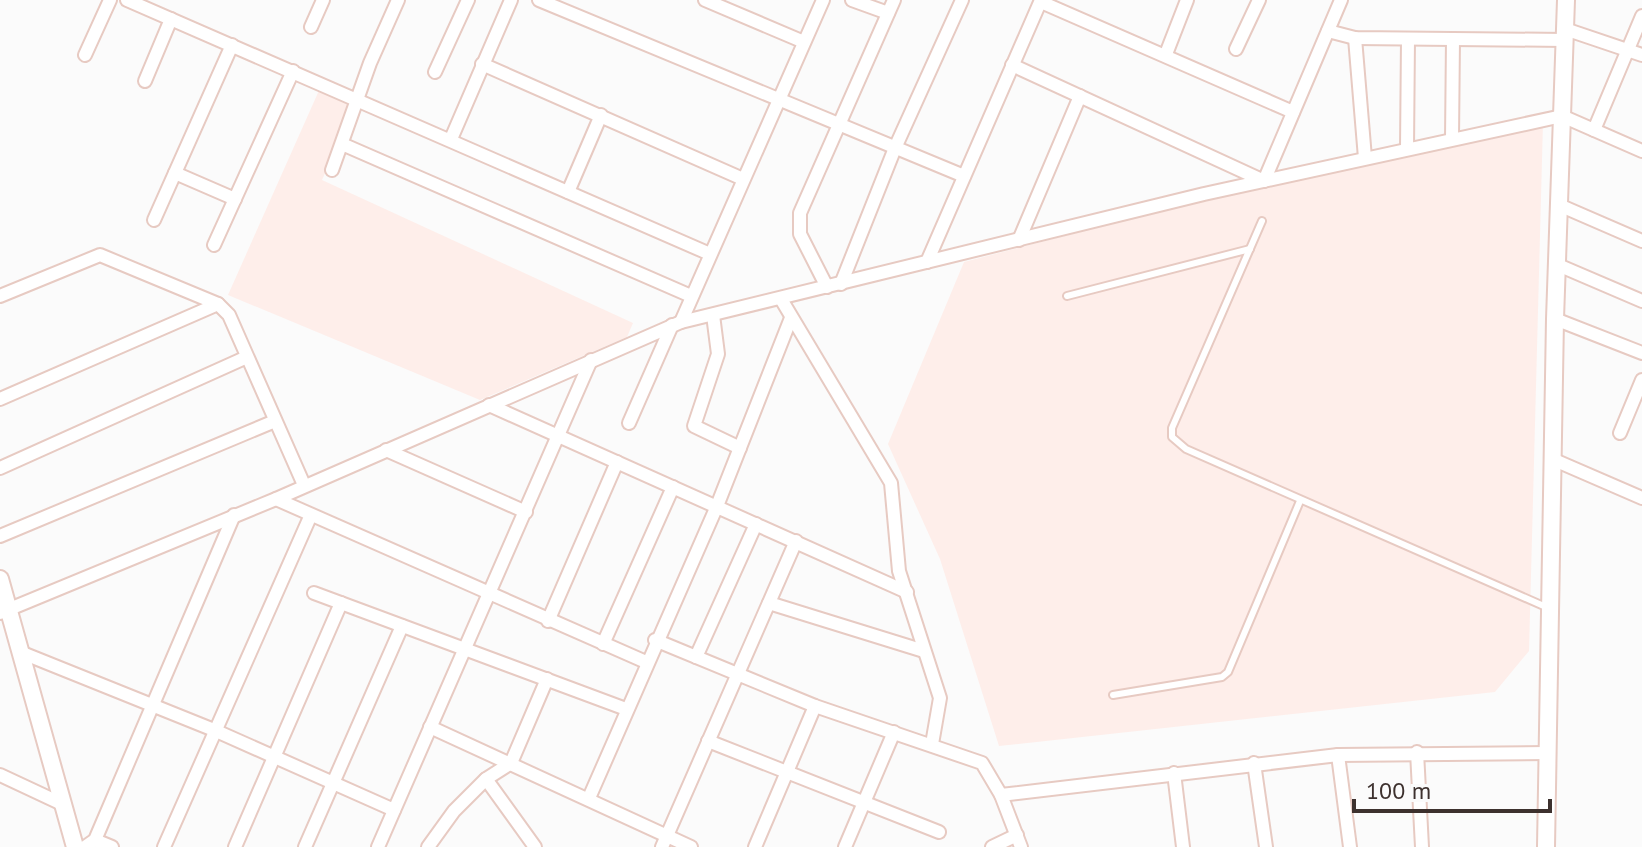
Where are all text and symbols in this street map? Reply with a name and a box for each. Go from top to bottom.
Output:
scale bar [1354,763,1550,813]
text: 100 m [1366,775,1431,806]

